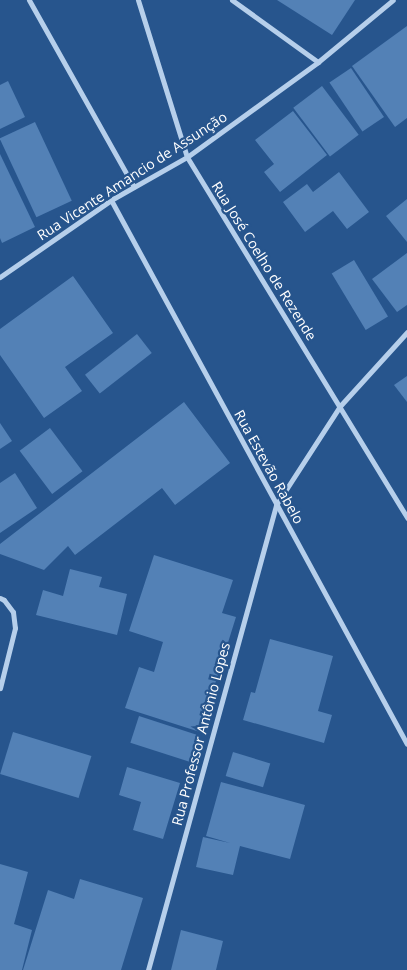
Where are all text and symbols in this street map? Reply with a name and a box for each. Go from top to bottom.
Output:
street label: Rua Vicente Amancio de Assunção [34,108,230,244]
street label: Rua José Coelho de Rezende [208,178,320,344]
street label: Rua Estevão Rabelo [231,407,307,527]
street label: Rua Professor Antônio Lopes [168,641,234,827]

